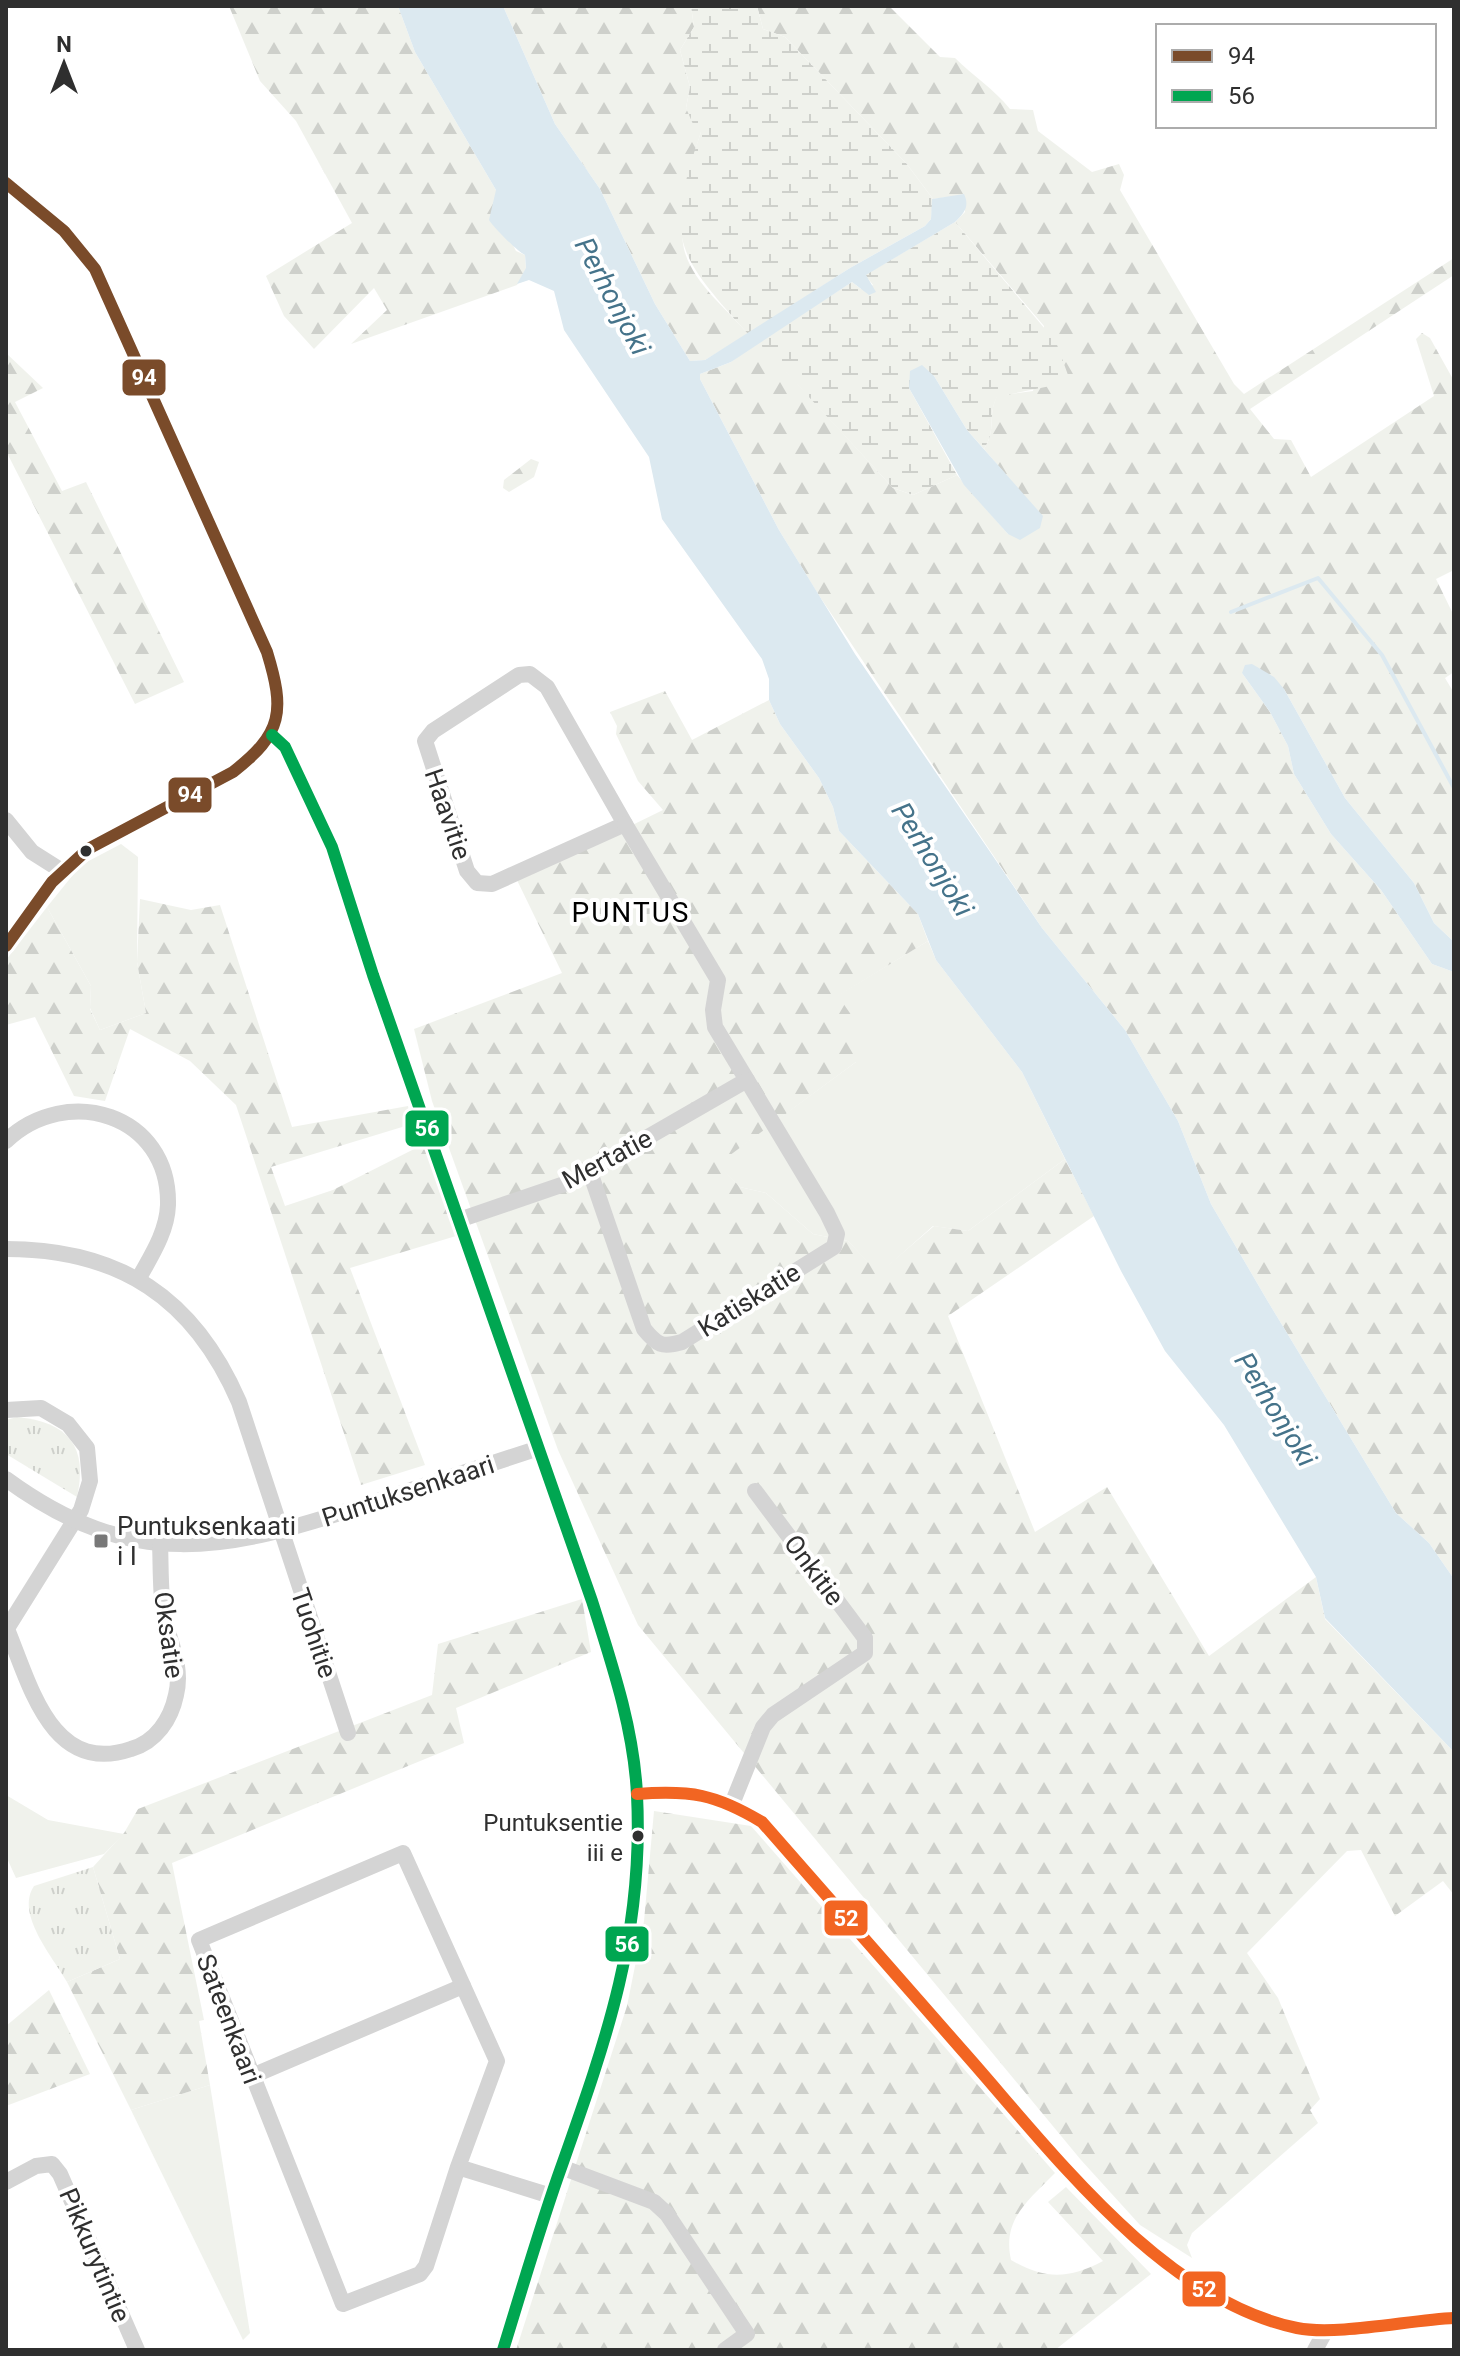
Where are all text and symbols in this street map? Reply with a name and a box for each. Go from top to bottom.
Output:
north arrow [24,24,104,104]
legend [1156,24,1436,128]
text: N [56,32,72,57]
text: 94 [1228,42,1255,70]
text: 56 [1228,82,1255,110]
water label: Perhonjoki [568,232,657,361]
line badge: 94 [121,358,167,397]
text: 94 [131,365,157,390]
street label: Haavitie [418,765,478,863]
line badge: 94 [167,776,213,814]
text: 94 [177,782,203,807]
water label: Perhonjoki [885,796,981,923]
unlabelled marker [78,843,94,859]
district label: PUNTUS [572,896,690,929]
line badge: 56 [404,1109,450,1148]
text: 56 [414,1116,440,1141]
street label: Mertatie [557,1123,657,1195]
street label: Katiskatie [692,1257,806,1343]
water label: Perhonjoki [1228,1346,1324,1473]
street label: Puntuksenkaari [318,1449,498,1533]
place label: Puntuksenkaati i I [117,1511,296,1571]
street label: Onkitie [778,1529,850,1611]
marker: Puntuksenkaati i I [92,1532,110,1550]
street label: Tuohitie [285,1584,343,1682]
street label: Oksatie [148,1590,190,1680]
place label: Puntuksentie iii e [483,1809,623,1867]
marker: Puntuksentie iii e [630,1828,646,1844]
line badge: 52 [823,1899,869,1937]
text: 52 [833,1906,859,1931]
line badge: 56 [604,1925,650,1963]
text: 56 [614,1932,640,1957]
street label: Sateenkaari [191,1950,267,2088]
street label: Pikkurytintie [53,2184,137,2326]
line badge: 52 [1181,2270,1227,2308]
text: 52 [1191,2277,1217,2302]

